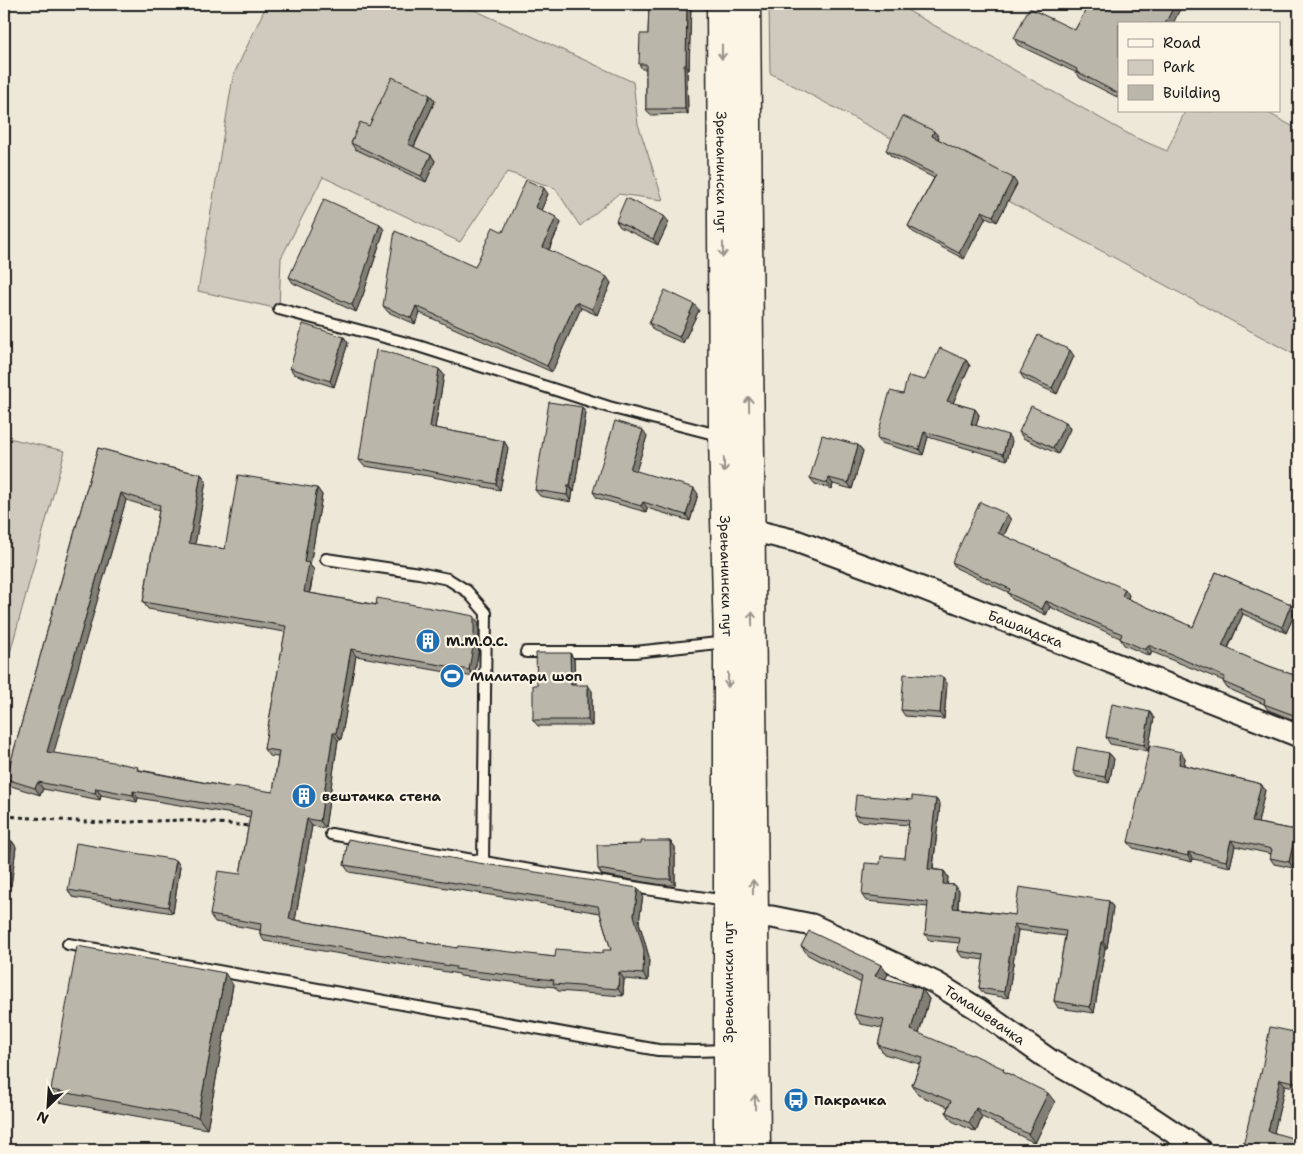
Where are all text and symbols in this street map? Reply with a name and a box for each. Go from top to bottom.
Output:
legend [1118,22,1280,112]
text: Road [1163,33,1201,53]
one-way arrow [717,44,727,60]
text: Park [1163,57,1195,77]
text: Building [1163,83,1220,103]
street label: Зрењанински пут [712,111,731,234]
one-way arrow [718,242,728,258]
one-way arrow [744,396,754,412]
one-way arrow [719,456,729,473]
street label: Зрењанински пут [716,515,737,638]
street label: Башаидска [985,606,1066,652]
one-way arrow [747,611,757,628]
building icon: M.M.O.C. [415,628,441,654]
place label: M.M.O.C. [446,632,508,650]
sports icon: Милитари шоп [439,663,465,689]
place label: Милитари шоп [470,667,583,685]
one-way arrow [723,672,733,688]
building icon: вештачка стена [291,783,317,809]
place label: вештачка стена [322,787,442,805]
one-way arrow [748,879,758,895]
street label: Зрењанински пут [719,920,737,1043]
street label: Томашевачка [941,981,1029,1049]
north arrow [22,1082,72,1132]
bus stop icon: Пакрачка [783,1087,809,1113]
place label: Пакрачка [814,1091,887,1109]
one-way arrow [750,1094,760,1110]
text: N [34,1107,51,1128]

